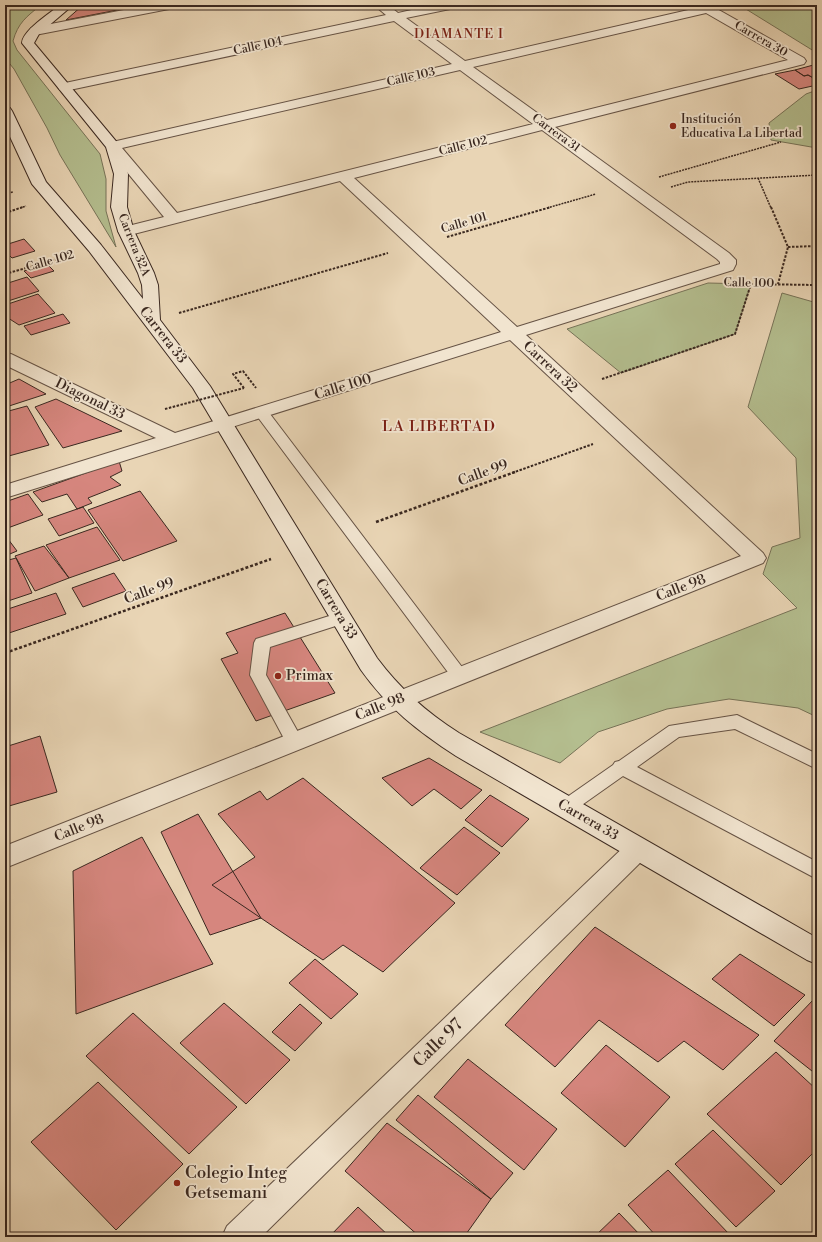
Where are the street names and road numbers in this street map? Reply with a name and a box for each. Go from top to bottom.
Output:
street label: Carrera 30 [732,18,790,60]
street label: Calle 104 [232,33,284,59]
street label: Calle 103 [385,64,437,90]
street label: Carrera 31 [529,110,584,156]
street label: Calle 102 [437,133,489,159]
street label: Calle 101 [439,209,490,237]
street label: Carrera 32A [115,211,154,279]
street label: Calle 102 [24,247,76,275]
street label: Calle 100 [724,275,774,291]
street label: Carrera 33 [135,303,191,367]
street label: Carrera 32 [519,337,581,397]
street label: Calle 100 [312,370,374,404]
street label: Diagonal 33 [52,374,128,424]
street label: Calle 99 [456,456,510,490]
street label: Calle 98 [653,570,709,606]
street label: Calle 99 [122,574,176,608]
street label: Carrera 33 [311,575,361,643]
street label: Calle 98 [353,689,407,725]
street label: Carrera 33 [554,795,622,845]
street label: Calle 98 [52,810,106,846]
street label: Calle 97 [408,1013,468,1072]

